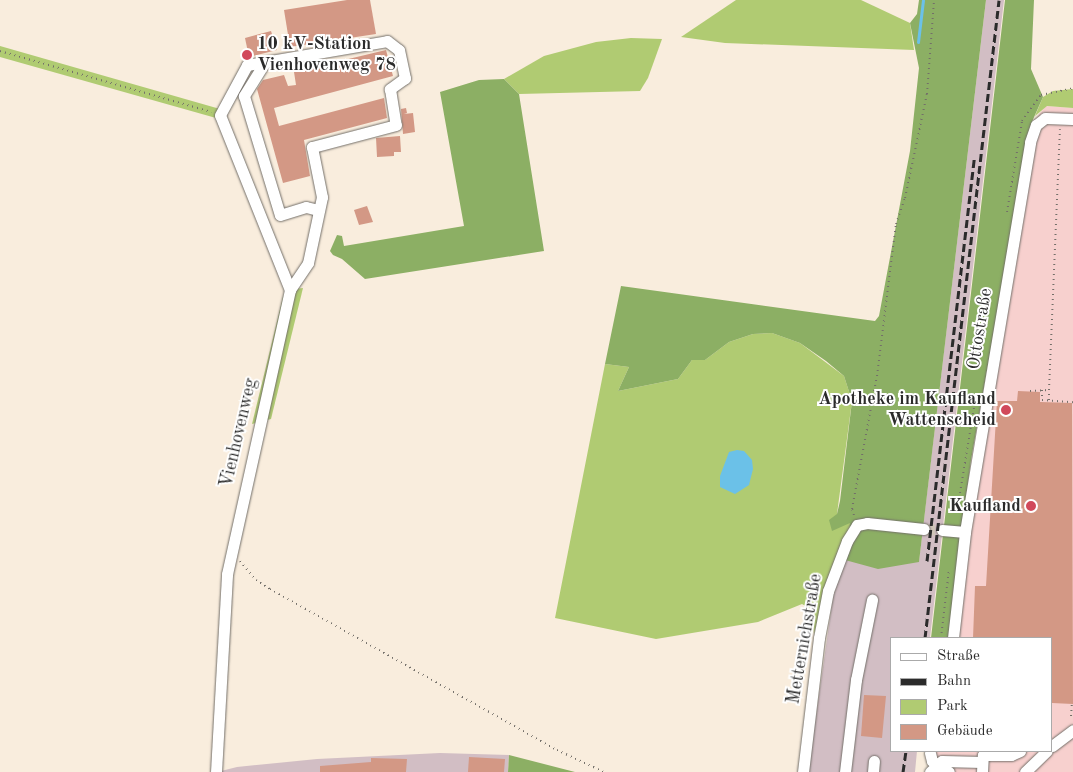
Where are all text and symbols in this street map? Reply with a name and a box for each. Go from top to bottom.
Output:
place label: 10 kV-Station Vienhovenweg 78 [257,34,396,76]
marker: 10 kV-Station Vienhovenweg 78 [241,49,253,61]
street label: Ottostraße [963,287,997,371]
street label: Vienhovenweg [216,376,262,490]
place label: Apotheke im Kaufland Wattenscheid [818,389,996,432]
marker: Apotheke im Kaufland Wattenscheid [1000,404,1012,416]
place label: Kaufland [949,495,1021,517]
marker: Kaufland [1025,500,1037,512]
street label: Metternichstraße [783,572,827,706]
legend [890,637,1053,752]
text: Straße [937,649,980,664]
text: Bahn [937,674,971,689]
text: Park [937,699,968,714]
text: Gebäude [937,724,993,739]

